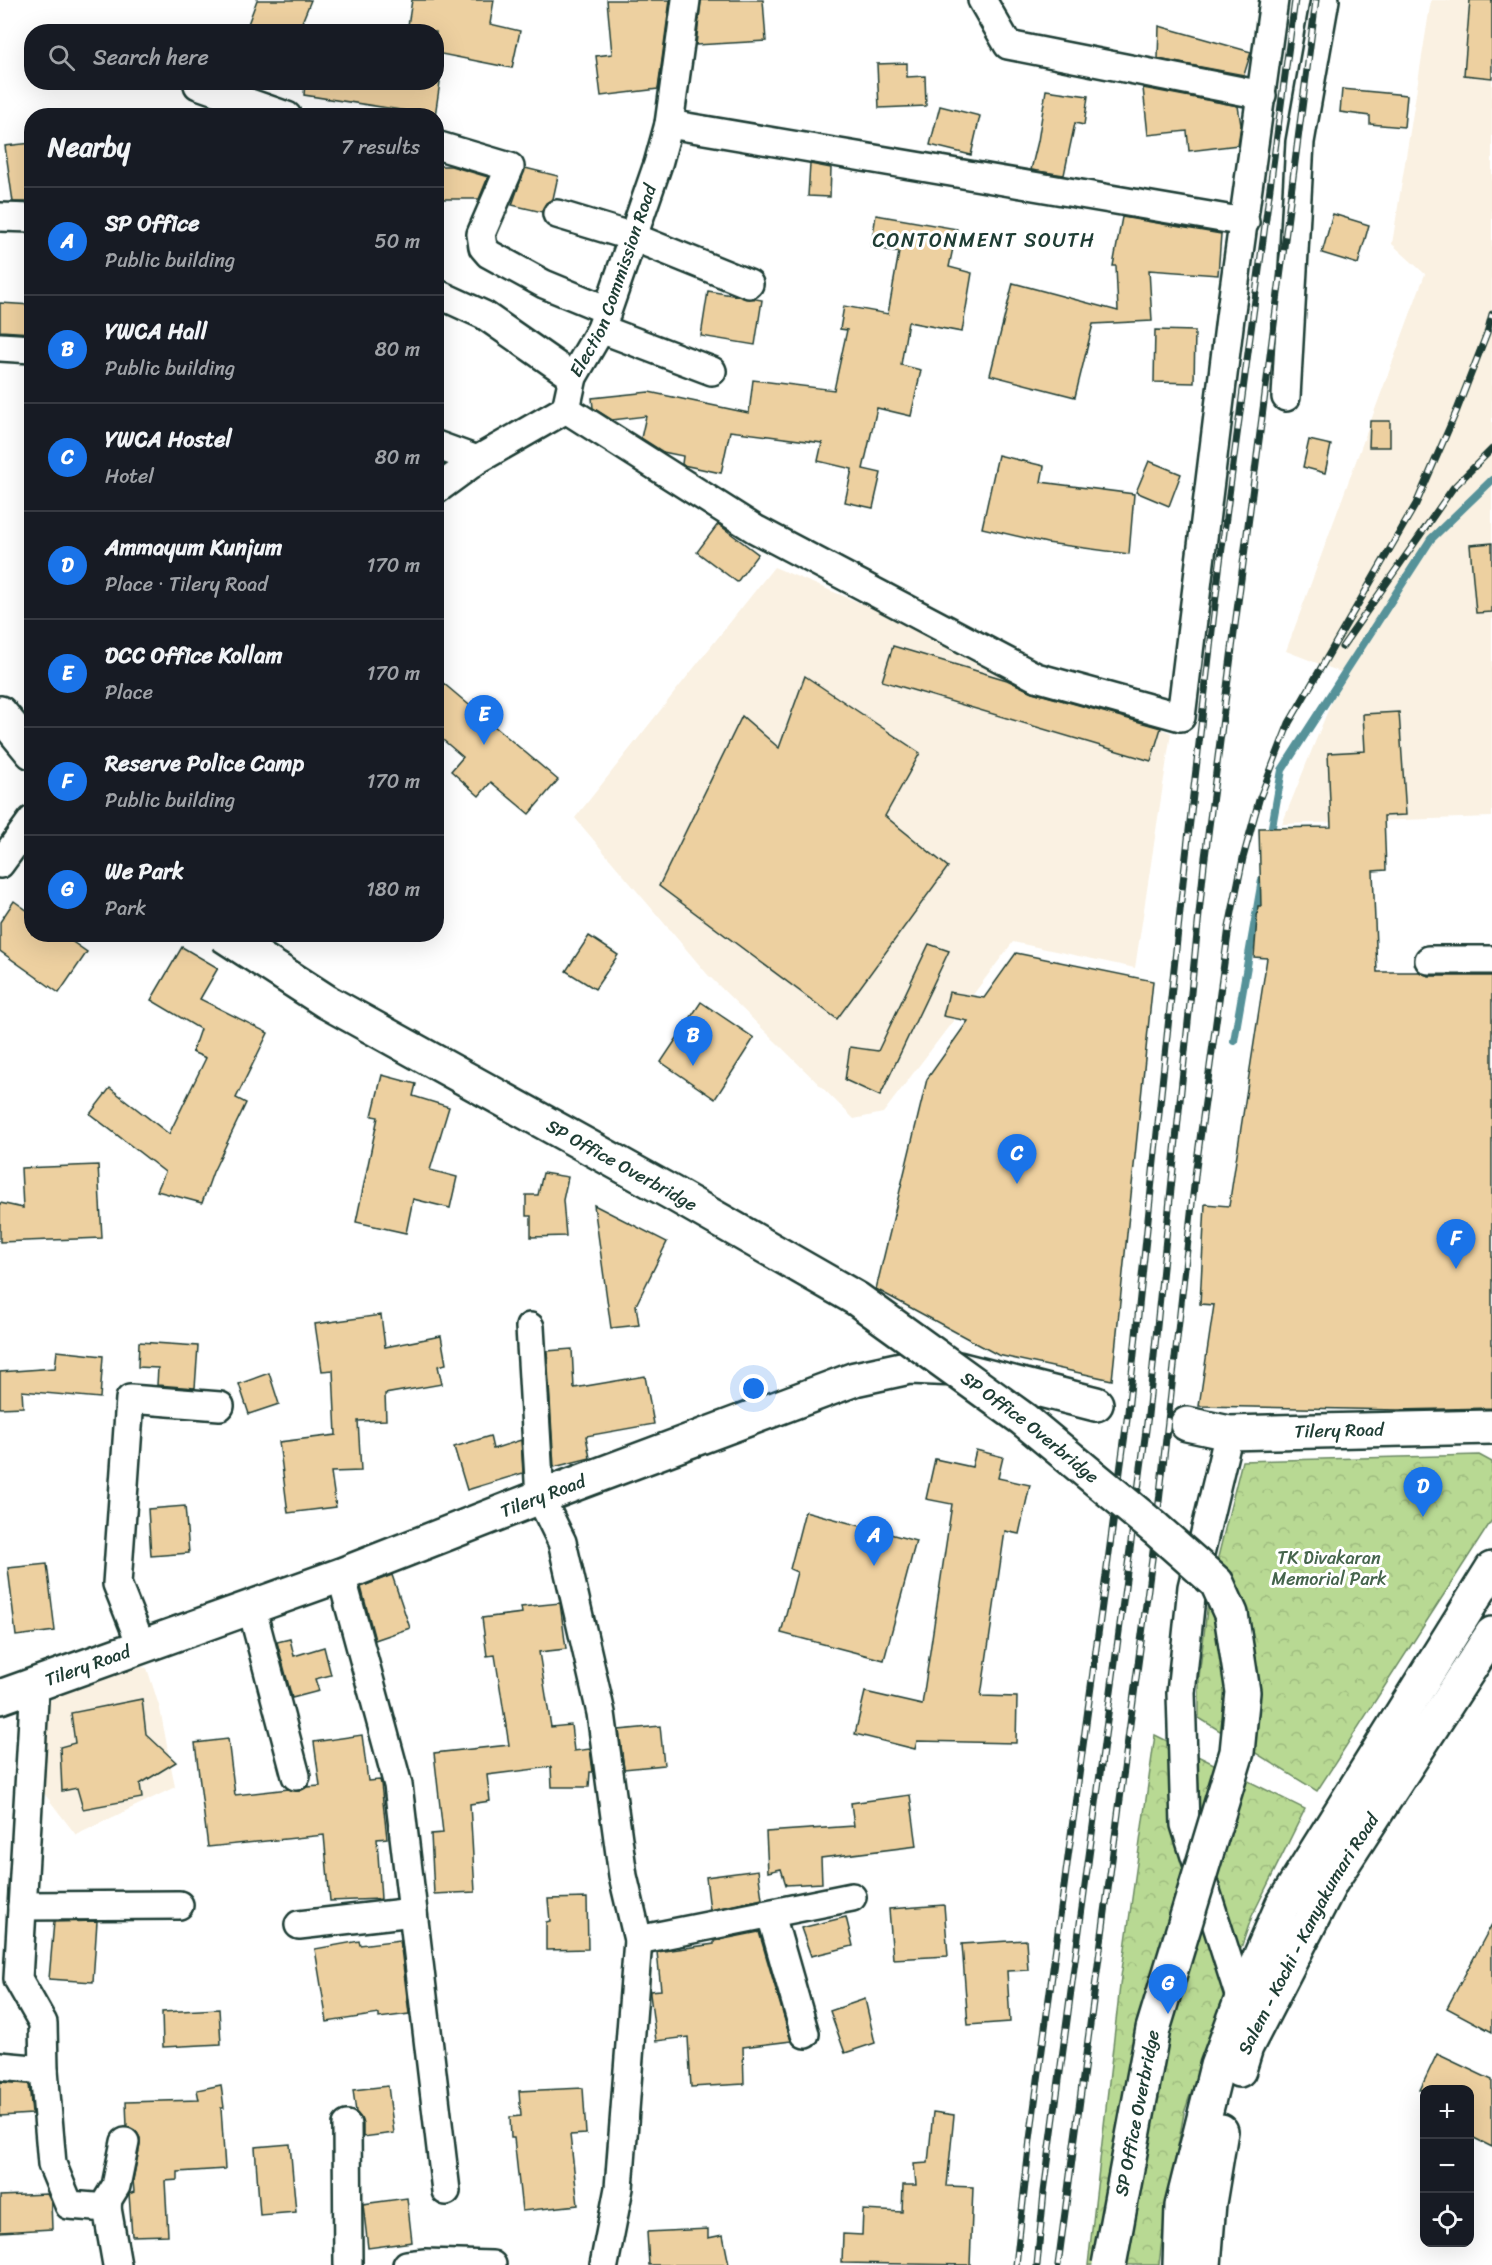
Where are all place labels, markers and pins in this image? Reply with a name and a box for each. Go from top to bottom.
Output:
pin: E [464,696,504,745]
pin: B [674,1016,712,1066]
pin: C [998,1134,1036,1184]
pin: F [1436,1220,1476,1269]
pin: D [1404,1468,1442,1517]
pin: A [854,1516,894,1566]
pin: G [1148,1964,1188,2014]

